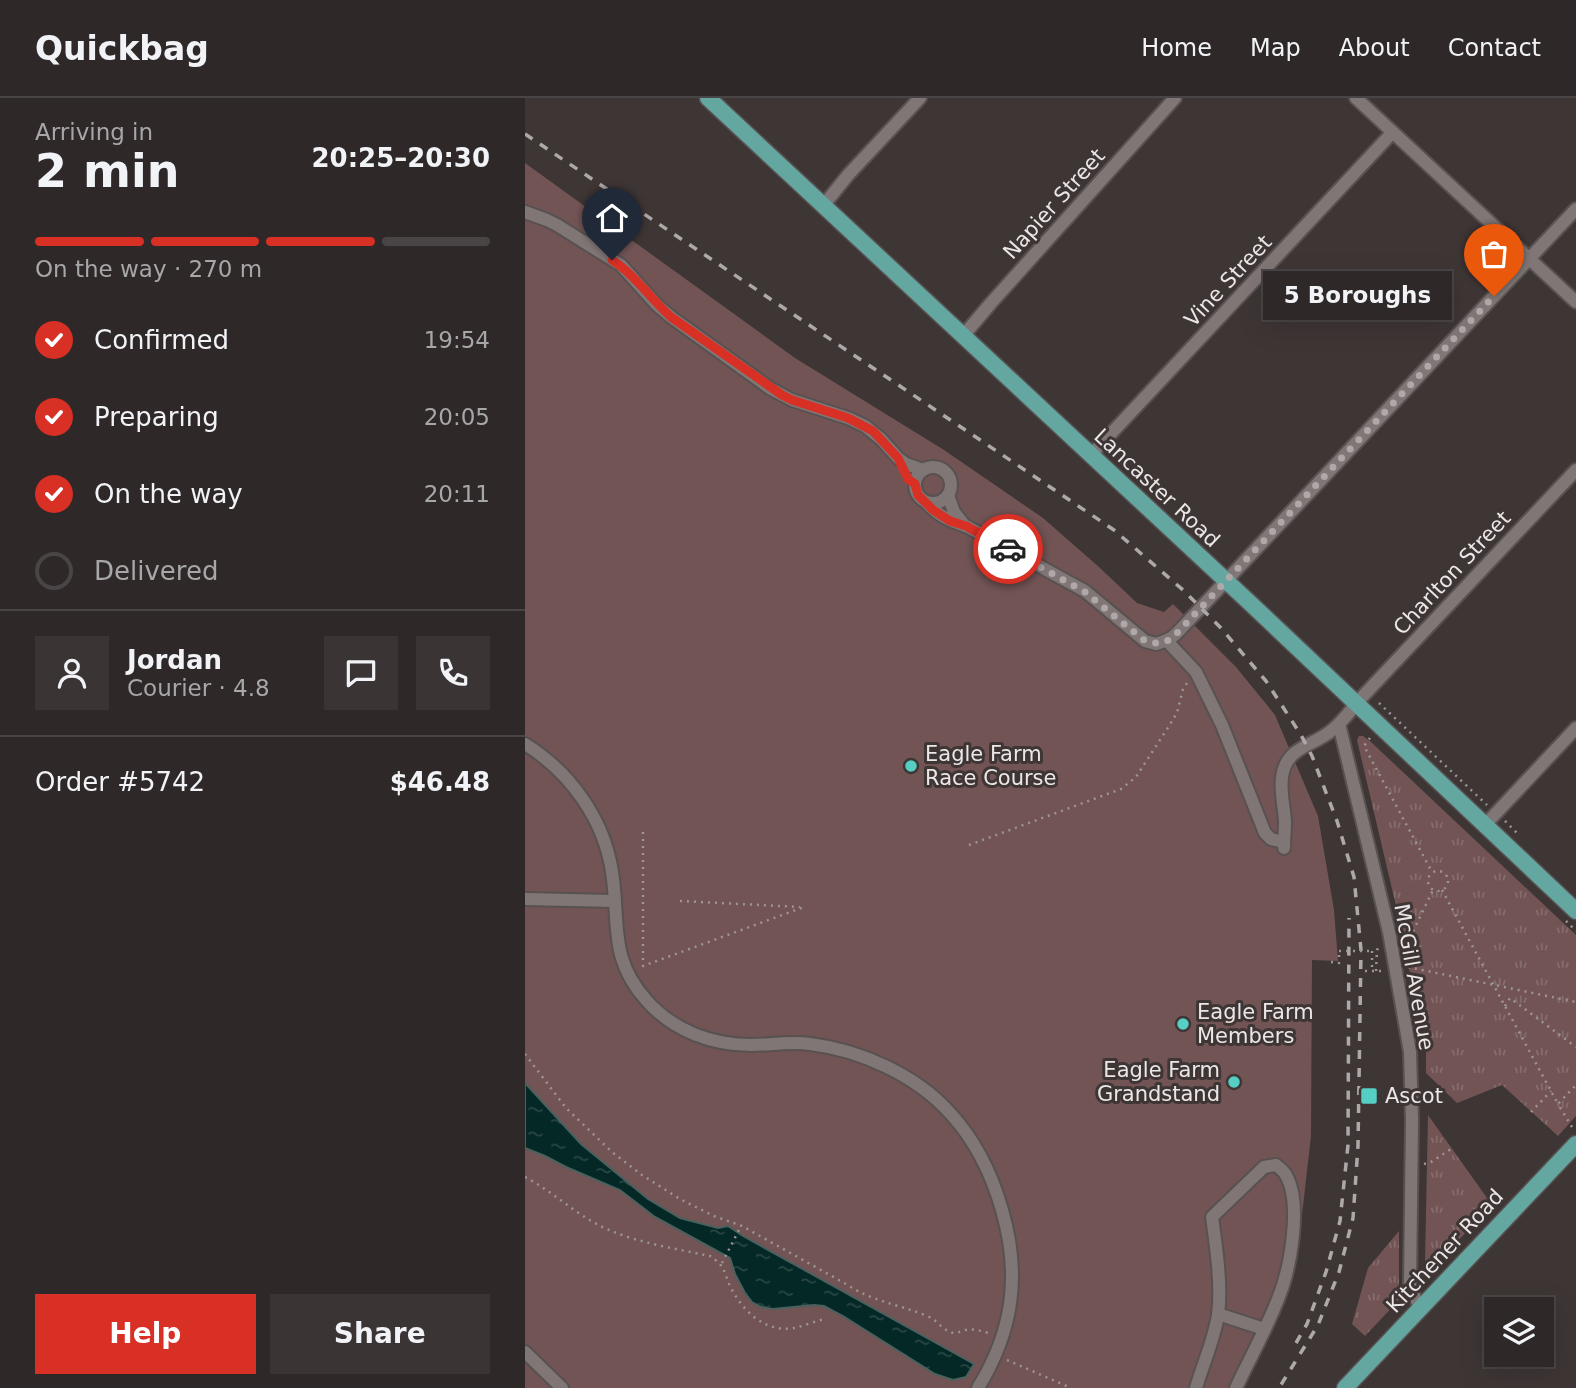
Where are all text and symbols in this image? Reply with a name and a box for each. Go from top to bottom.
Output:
text: Quickbag [35,29,209,68]
text: Home [1141,34,1212,62]
text: Map [1250,34,1301,62]
text: About [1339,34,1410,62]
text: Contact [1448,34,1541,62]
text: Arriving in [35,119,153,145]
text: 20:25–20:30 [311,143,490,173]
text: 2 min [35,144,179,198]
street label: Napier Street [998,144,1110,264]
pin [582,188,642,260]
icon: home [593,199,631,237]
pin [1464,224,1524,296]
street label: Vine Street [1180,230,1276,332]
icon: bag [1475,235,1513,273]
text: On the way · 270 m [35,256,262,282]
callout: 5 Boroughs [1263,272,1452,320]
text: 5 Boroughs [1284,282,1431,308]
icon: check [35,321,73,359]
text: Confirmed [94,325,229,355]
text: 19:54 [424,327,490,353]
icon: check [35,398,73,436]
text: Preparing [94,402,219,432]
text: 20:05 [424,404,490,430]
street label: Lancaster Road [1089,424,1225,552]
icon: check [35,475,73,513]
text: On the way [94,479,243,509]
text: 20:11 [424,481,490,507]
street label: Charlton Street [1389,506,1515,640]
courier [973,514,1043,584]
icon: car [989,530,1027,568]
text: Delivered [94,556,218,586]
button: person [35,636,109,710]
button: chat [324,636,398,710]
button: phone [416,636,490,710]
text: Jordan [127,645,222,675]
text: Courier · 4.8 [127,675,270,701]
place label: Eagle Farm Race Course [925,742,1056,790]
marker: Eagle Farm Race Course [903,758,919,774]
text: Order #5742 [35,767,205,797]
text: $46.48 [390,767,490,797]
street label: McGill Avenue [1389,902,1439,1052]
place label: Eagle Farm Members [1197,1000,1314,1048]
marker: Eagle Farm Members [1175,1016,1191,1032]
place label: Eagle Farm Grandstand [1097,1058,1220,1106]
marker: Eagle Farm Grandstand [1226,1074,1242,1090]
place label: Ascot [1385,1084,1443,1108]
marker: Ascot [1359,1086,1379,1106]
street label: Kitchener Road [1382,1184,1508,1318]
button: Help [35,1294,256,1374]
button: Share [270,1294,490,1374]
map controls [1484,1297,1554,1367]
button: layers [1484,1297,1554,1367]

